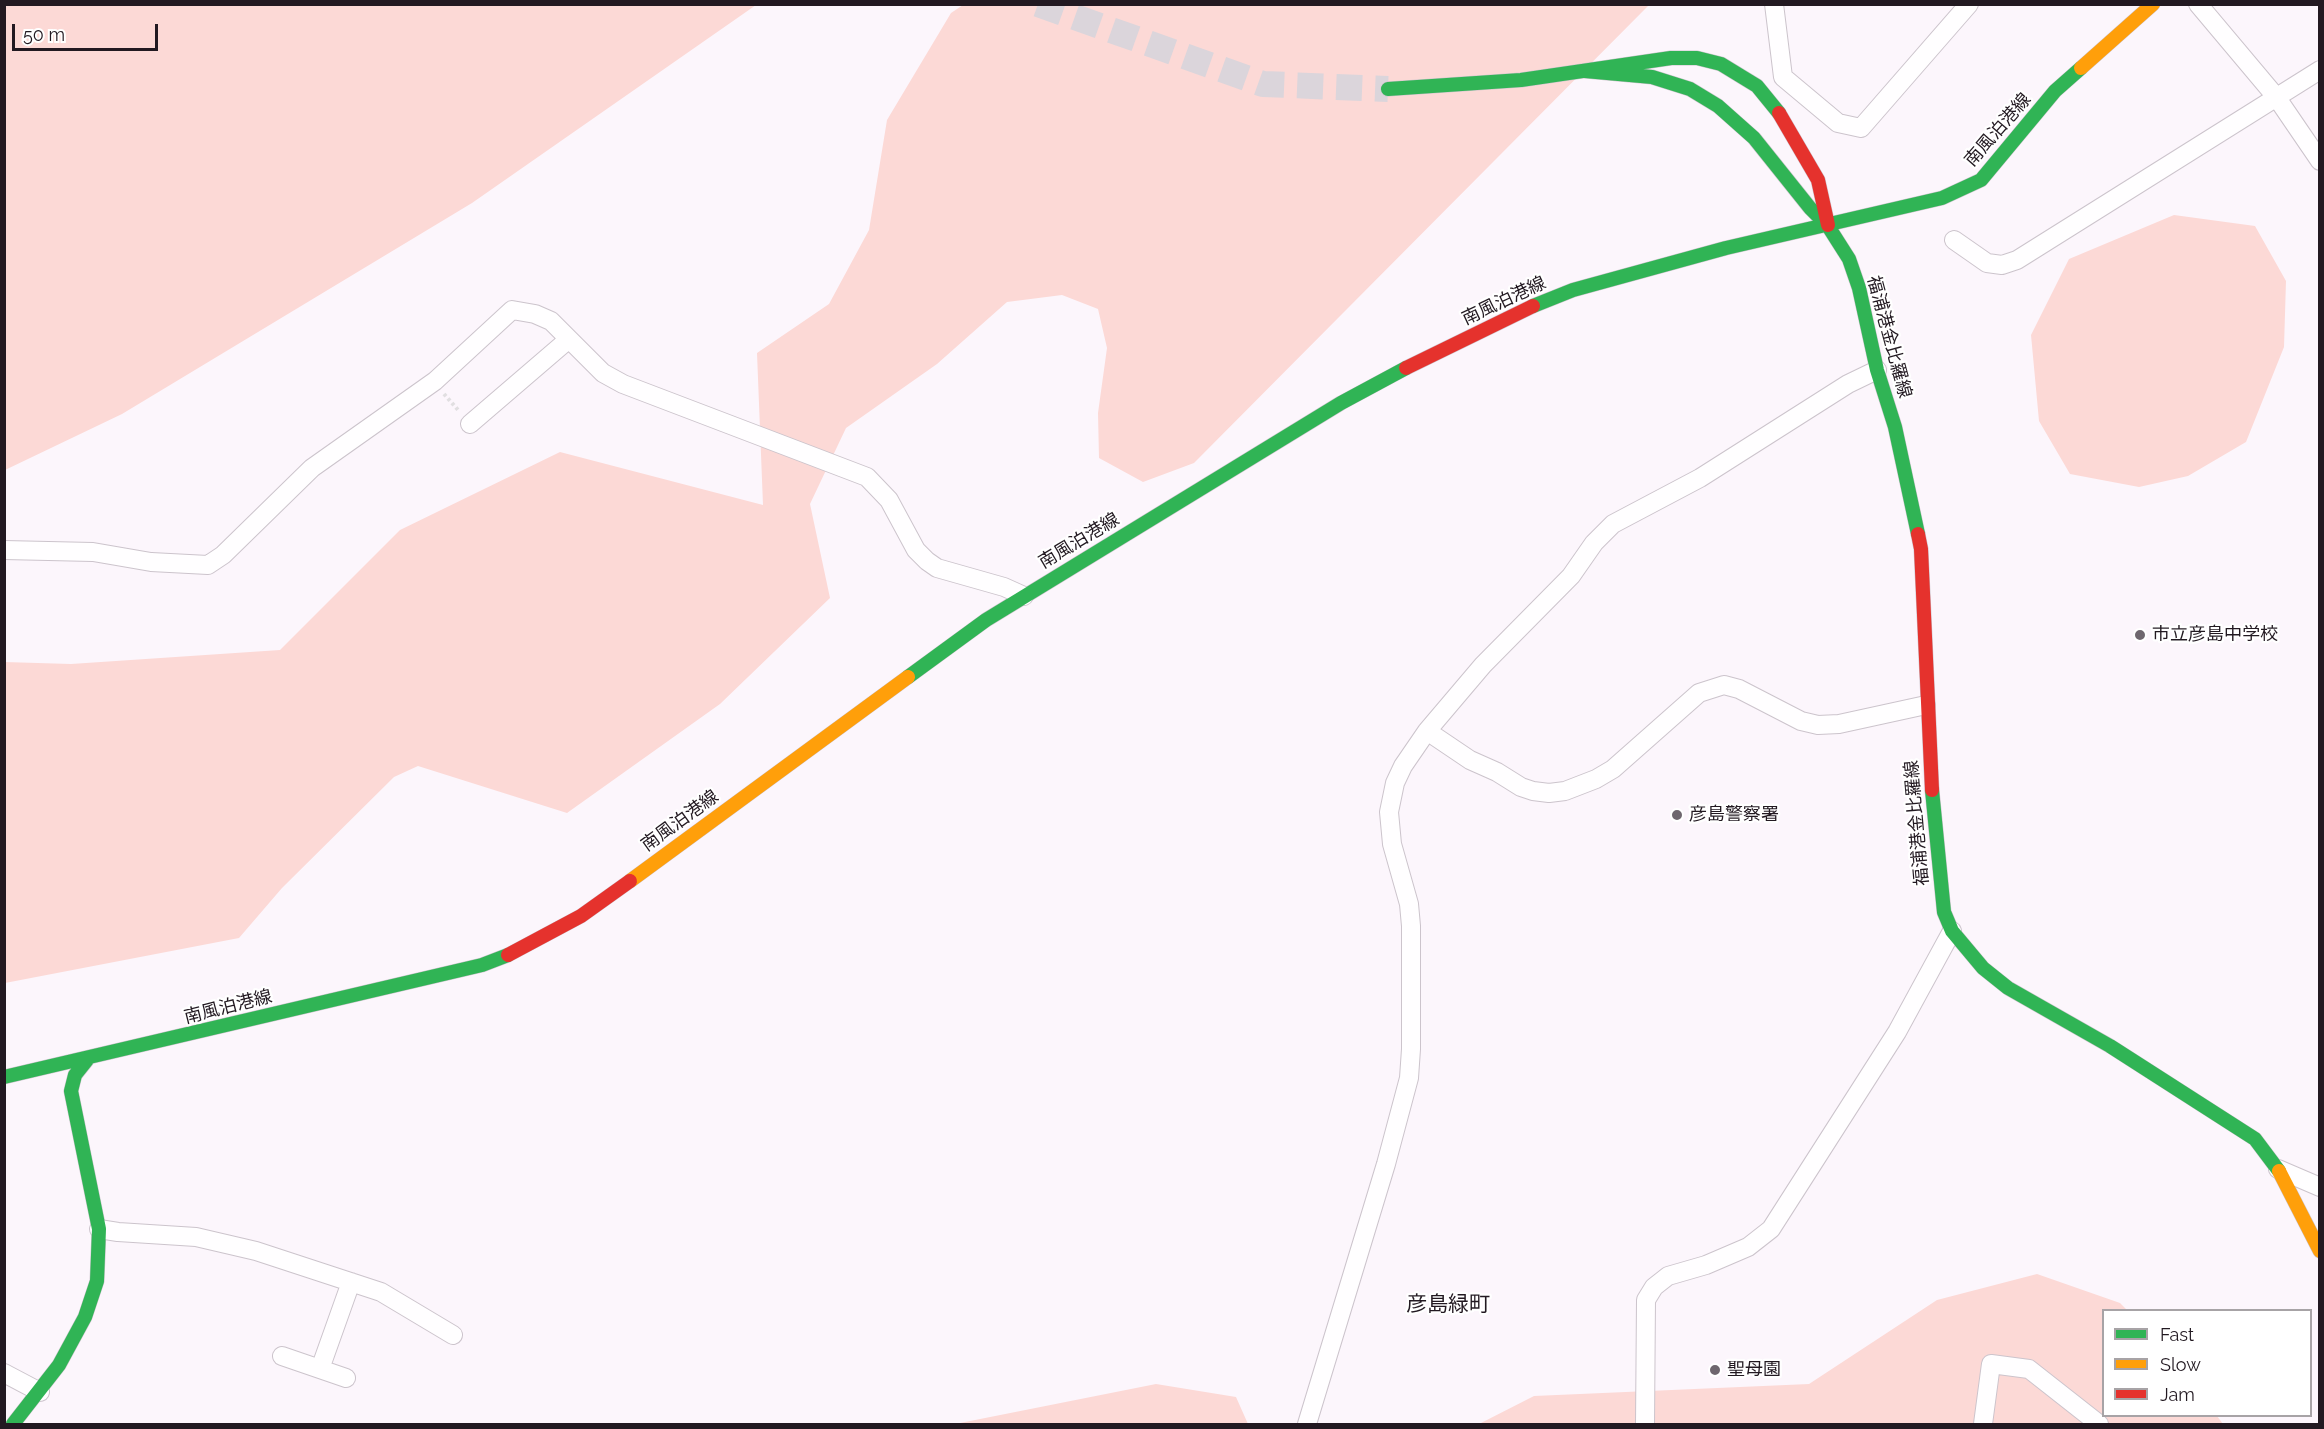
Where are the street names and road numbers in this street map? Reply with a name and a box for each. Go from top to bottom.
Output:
street label: 南風泊港線 [1960,89,2036,171]
street label: 南風泊港線 [1459,272,1549,330]
street label: 福浦港金比羅線 [1862,273,1916,401]
street label: 南風泊港線 [1035,509,1123,573]
street label: 福浦港金比羅線 [1901,759,1933,887]
street label: 南風泊港線 [637,786,723,856]
street label: 南風泊港線 [182,986,274,1028]

